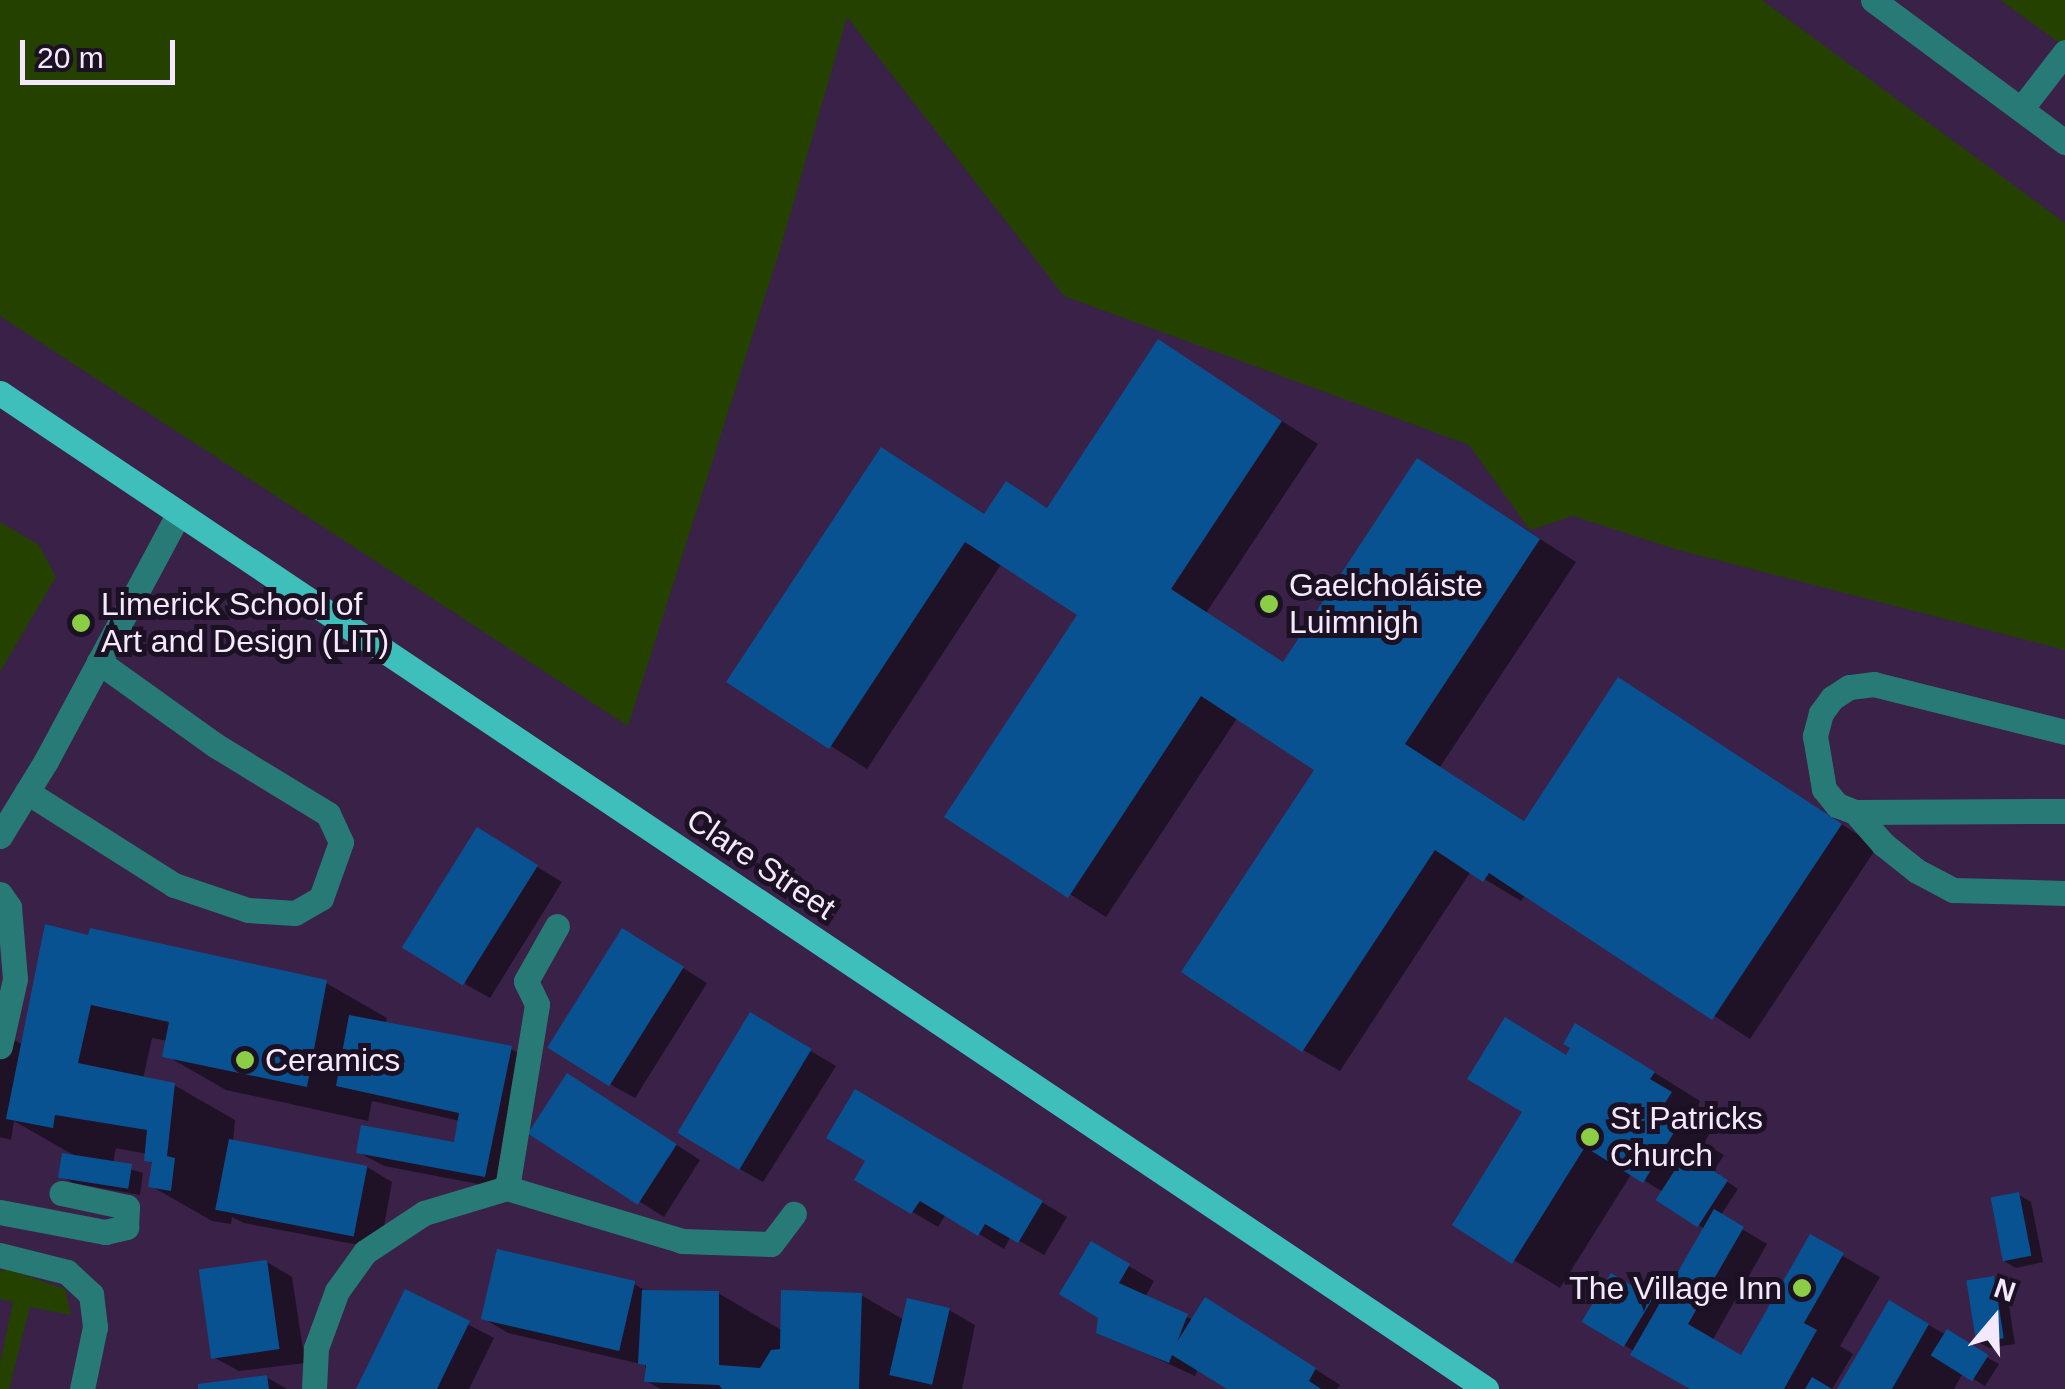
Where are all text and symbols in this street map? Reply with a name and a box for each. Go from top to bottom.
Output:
scale bar [25,20,180,82]
text: 20 m [37,41,104,74]
place label: Gaelcholáiste Luimnigh [1289,567,1483,642]
place label: Limerick School of Art and Design (LIT) [101,586,389,661]
marker: Gaelcholáiste Luimnigh [1258,593,1280,615]
marker: Limerick School of Art and Design (LIT) [70,612,92,634]
street label: Clare Street [679,800,843,928]
place label: Ceramics [265,1041,400,1079]
marker: Ceramics [234,1049,256,1071]
place label: St Patricks Church [1610,1100,1763,1175]
marker: St Patricks Church [1579,1126,1601,1148]
place label: The Village Inn [1569,1269,1782,1307]
north arrow [1945,1269,2045,1369]
text: N [1990,1272,2020,1308]
marker: The Village Inn [1791,1277,1813,1299]

